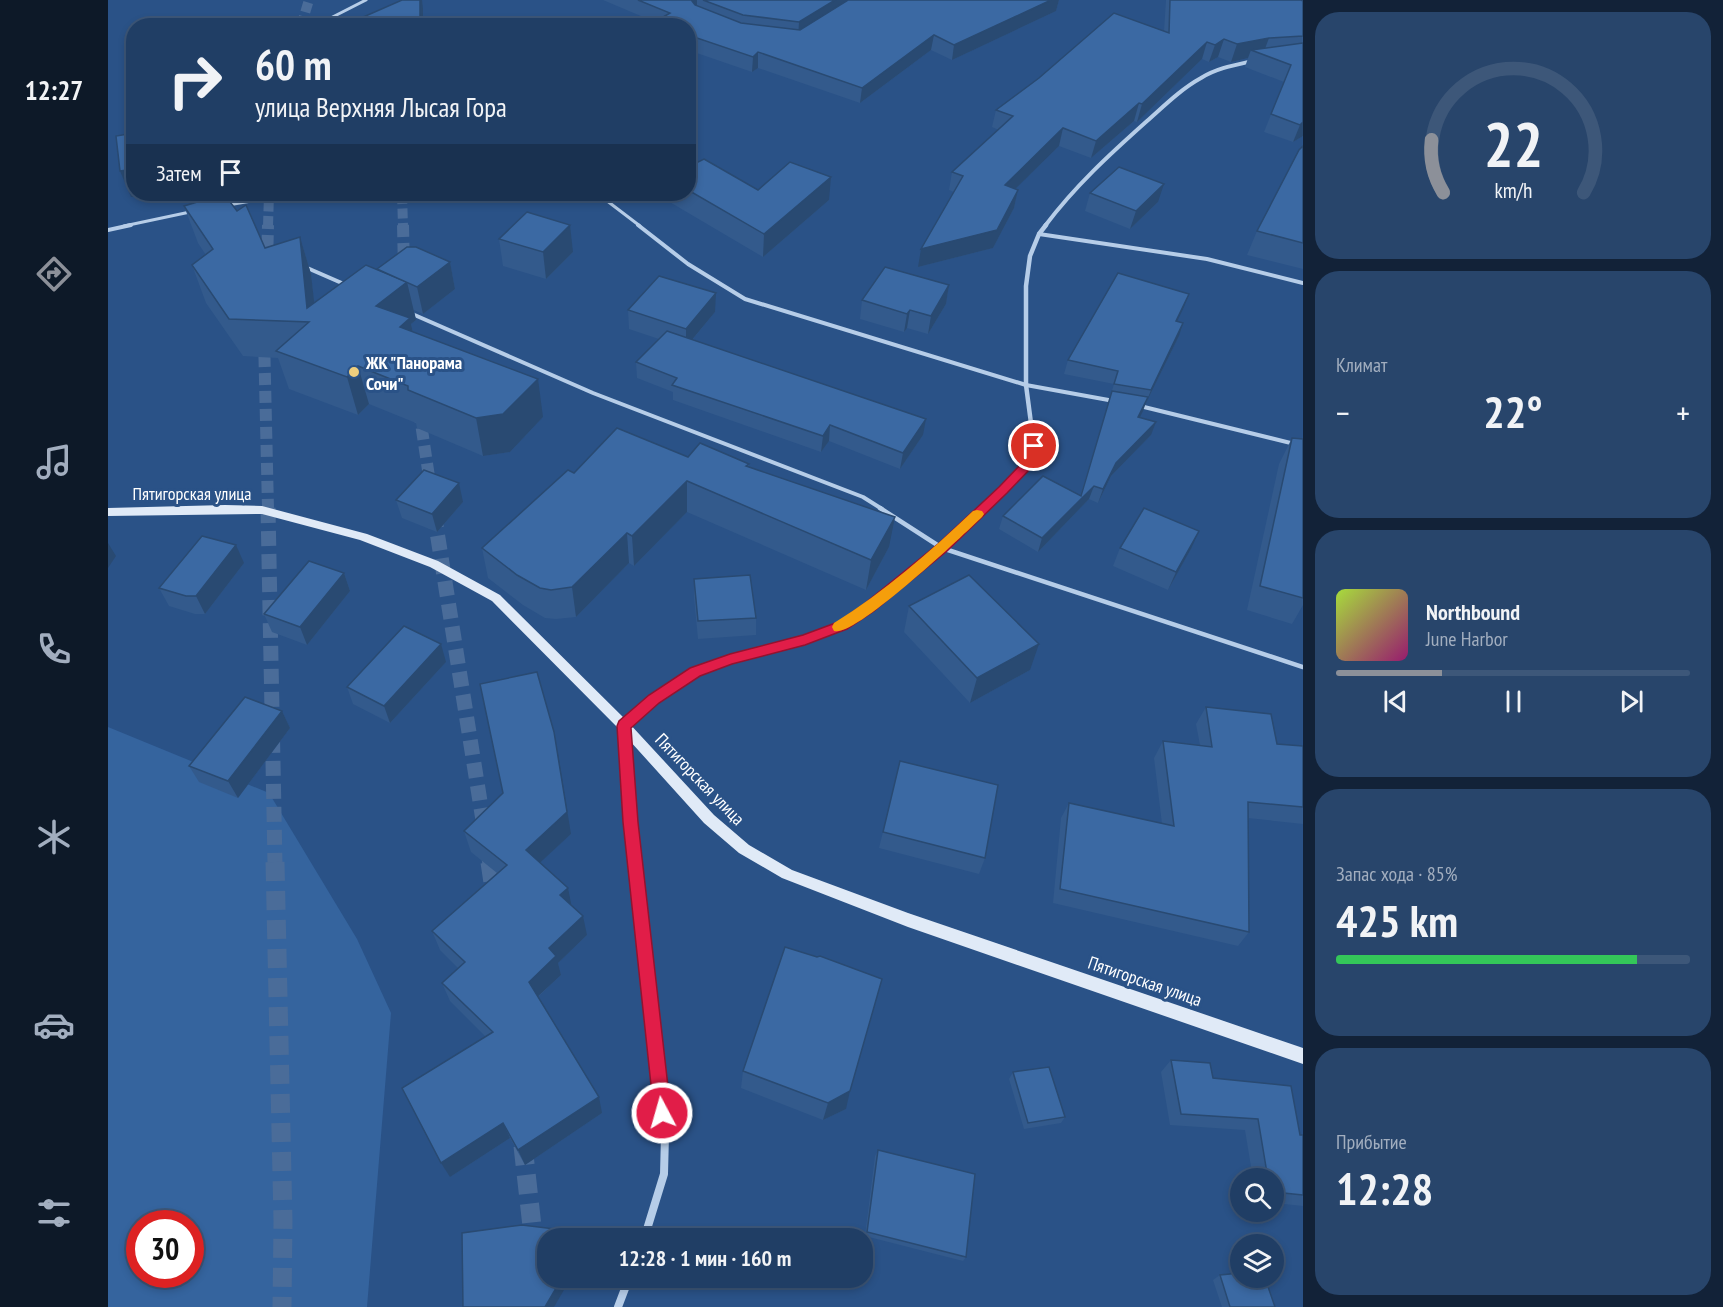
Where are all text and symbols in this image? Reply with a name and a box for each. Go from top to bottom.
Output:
text: 60 m [255,37,332,92]
icon: right [156,42,234,120]
text: 12:27 [25,73,83,107]
text: улица Верхняя Лысая Гора [255,90,507,124]
text: 22 [1483,103,1543,184]
icon: arrive [214,156,247,189]
text: Затем [156,159,202,187]
text: km/h [1494,176,1532,204]
icon: directions [33,253,75,295]
place label: ЖК "Панорама Сочи" [365,351,462,395]
text: Климат [1336,352,1387,378]
marker: ЖК "Панорама Сочи" [347,365,361,379]
text: 22° [1483,382,1543,440]
text: − [1336,391,1350,434]
text: + [1676,391,1690,434]
pin [1008,420,1059,471]
icon: arrive [1017,429,1050,462]
icon: music [33,441,75,483]
street label: Пятигорская улица [133,482,252,505]
text: Northbound [1426,598,1520,626]
text: June Harbor [1426,626,1508,652]
icon: phone [33,628,75,670]
icon: previous [1379,685,1412,718]
icon: pause [1497,685,1530,718]
icon: next [1615,685,1648,718]
street label: Пятигорская улица [650,728,750,830]
icon: climate [33,816,75,858]
text: Запас хода · 85% [1336,861,1457,887]
text: 425 km [1336,891,1458,949]
street label: Пятигорская улица [1085,951,1205,1011]
icon: car [33,1004,75,1046]
position arrow [630,1081,694,1145]
text: Прибытие [1336,1129,1407,1155]
text: 12:28 [1336,1159,1433,1217]
map controls [1230,1168,1284,1288]
button: search [1230,1168,1284,1222]
icon: filters [33,1192,75,1234]
speed limit sign: 30 [126,1210,204,1288]
button: layers [1230,1234,1284,1288]
text: 12:28 · 1 мин · 160 m [619,1244,791,1272]

